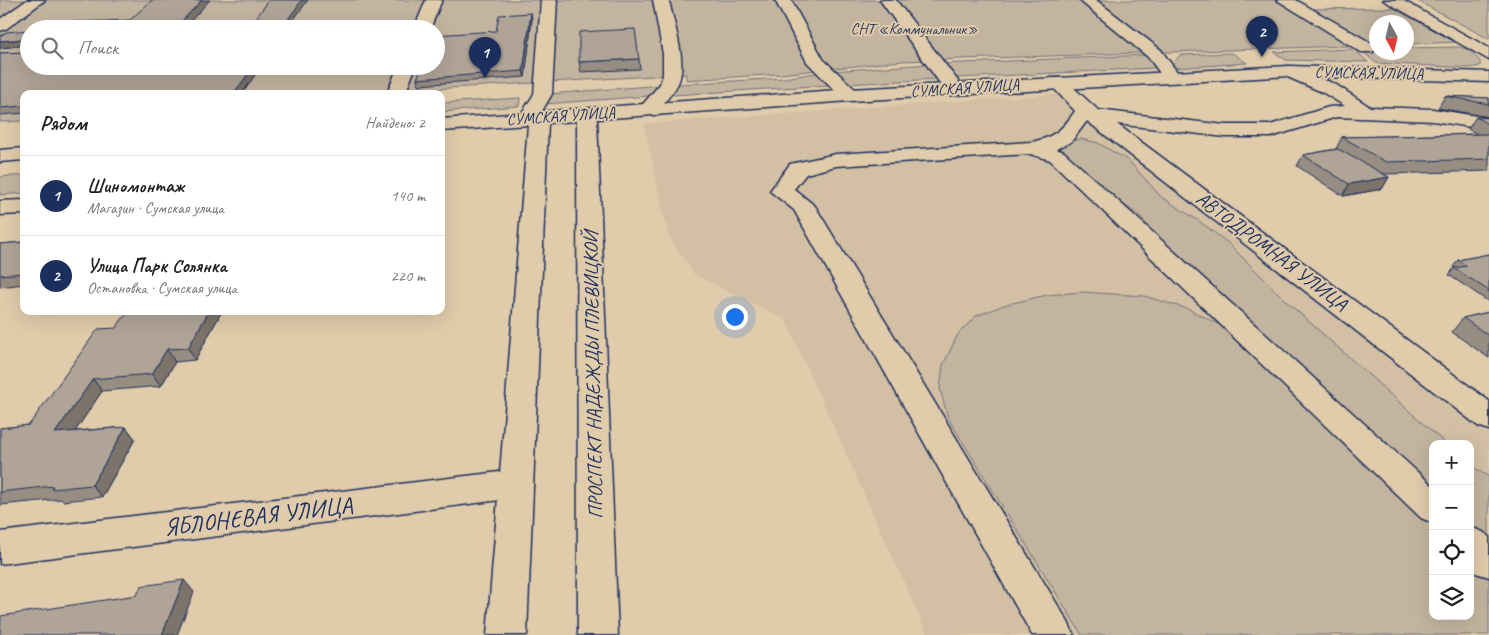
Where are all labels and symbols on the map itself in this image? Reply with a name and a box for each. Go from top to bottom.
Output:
north arrow [1369,15,1414,60]
pin: 2 [1246,16,1278,57]
park label: СНТ «Коммунальник» [850,19,978,39]
pin: 1 [469,37,501,78]
street label: СУМСКАЯ УЛИЦА [1314,62,1425,84]
street label: СУМСКАЯ УЛИЦА [910,74,1021,102]
street label: СУМСКАЯ УЛИЦА [506,102,617,130]
street label: АВТОДРОМНАЯ УЛИЦА [1191,186,1354,317]
street label: ПРОСПЕКТ НАДЕЖДЫ ПЛЕВИЦКОЙ [578,227,608,519]
your location [722,304,748,330]
street label: ЯБЛОНЕВАЯ УЛИЦА [162,489,355,542]

